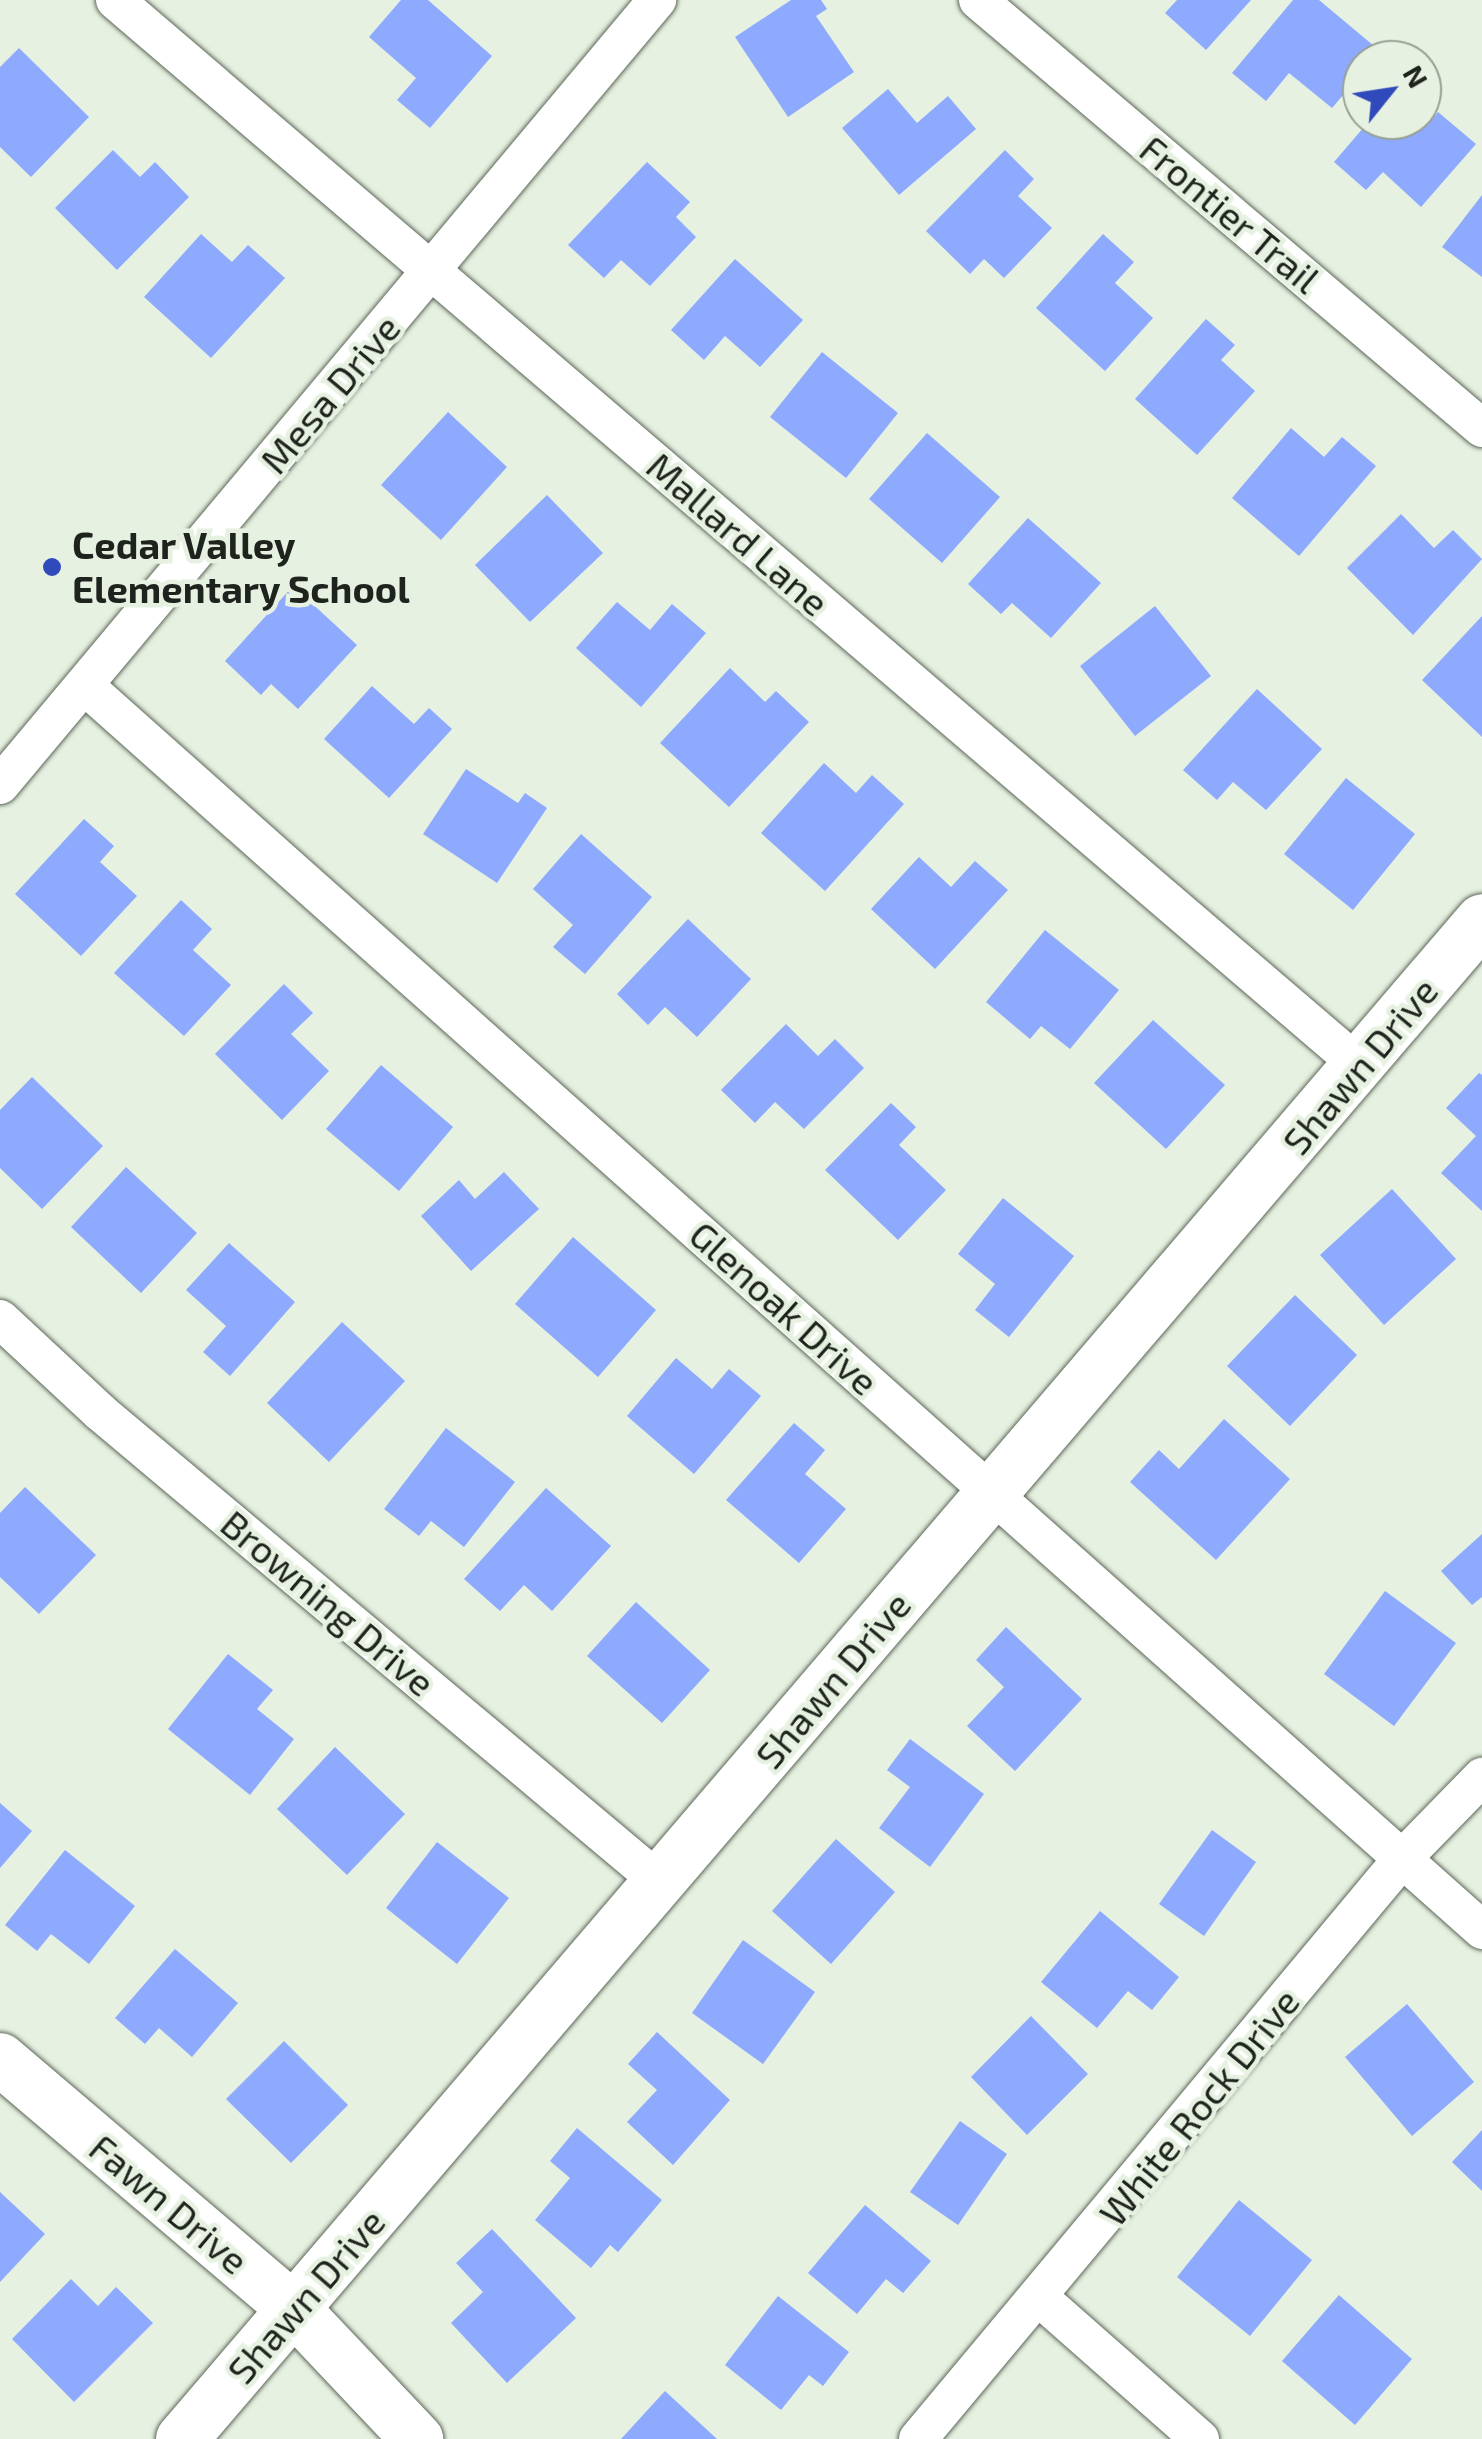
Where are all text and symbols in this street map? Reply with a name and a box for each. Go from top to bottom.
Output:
north arrow [1342,40,1442,140]
text: N [1396,59,1436,93]
street label: Frontier Trail [1130,125,1330,303]
street label: Mesa Drive [251,306,409,482]
street label: Mallard Lane [638,443,838,625]
place label: Cedar Valley Elementary School [72,522,411,612]
marker: Cedar Valley Elementary School [41,556,63,578]
street label: Shawn Drive [1273,968,1447,1164]
street label: Glenoak Drive [680,1211,888,1405]
street label: Browning Drive [212,1501,444,1705]
street label: Shawn Drive [746,1582,920,1778]
street label: White Rock Drive [1089,1979,1309,2235]
street label: Fawn Drive [81,2125,257,2283]
street label: Shawn Drive [218,2199,394,2393]

